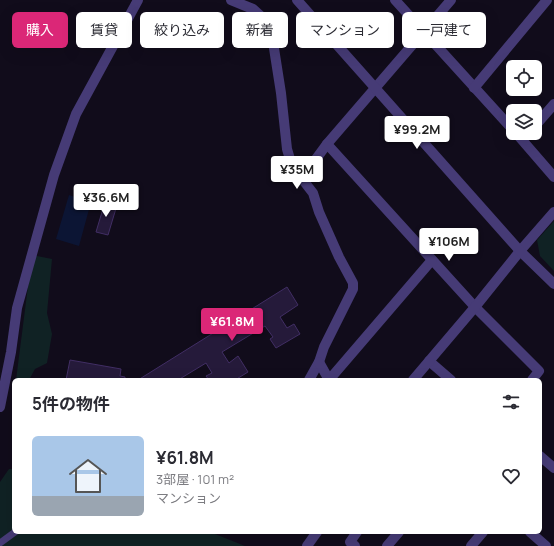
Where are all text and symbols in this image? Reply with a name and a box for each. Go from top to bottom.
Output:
chip: 購入 [12,12,68,48]
chip: 賃貸 [76,12,132,48]
chip: 絞り込み [140,12,224,48]
chip: 新着 [232,12,288,48]
chip: マンション [296,12,394,48]
chip: 一戸建て [402,12,486,48]
map controls [506,60,542,140]
button: locate [506,60,542,96]
button: layers [506,104,542,140]
pin: ¥99.2M [384,116,450,150]
text: ¥99.2M [394,120,440,138]
pin: ¥35M [273,156,321,190]
text: ¥35M [280,160,314,178]
pin: ¥36.6M [73,184,139,218]
text: ¥36.6M [83,188,129,206]
pin: ¥106M [421,228,477,262]
text: ¥106M [428,232,470,250]
pin: ¥61.8M [199,308,265,342]
text: ¥61.8M [210,312,254,330]
icon: filters [500,391,522,413]
text: 5件の物件 [32,392,110,415]
text: ¥61.8M [156,446,214,469]
icon: home [64,452,112,500]
icon: heart [500,465,522,487]
text: 3部屋 · 101 m² [156,470,234,488]
text: マンション [156,489,221,507]

